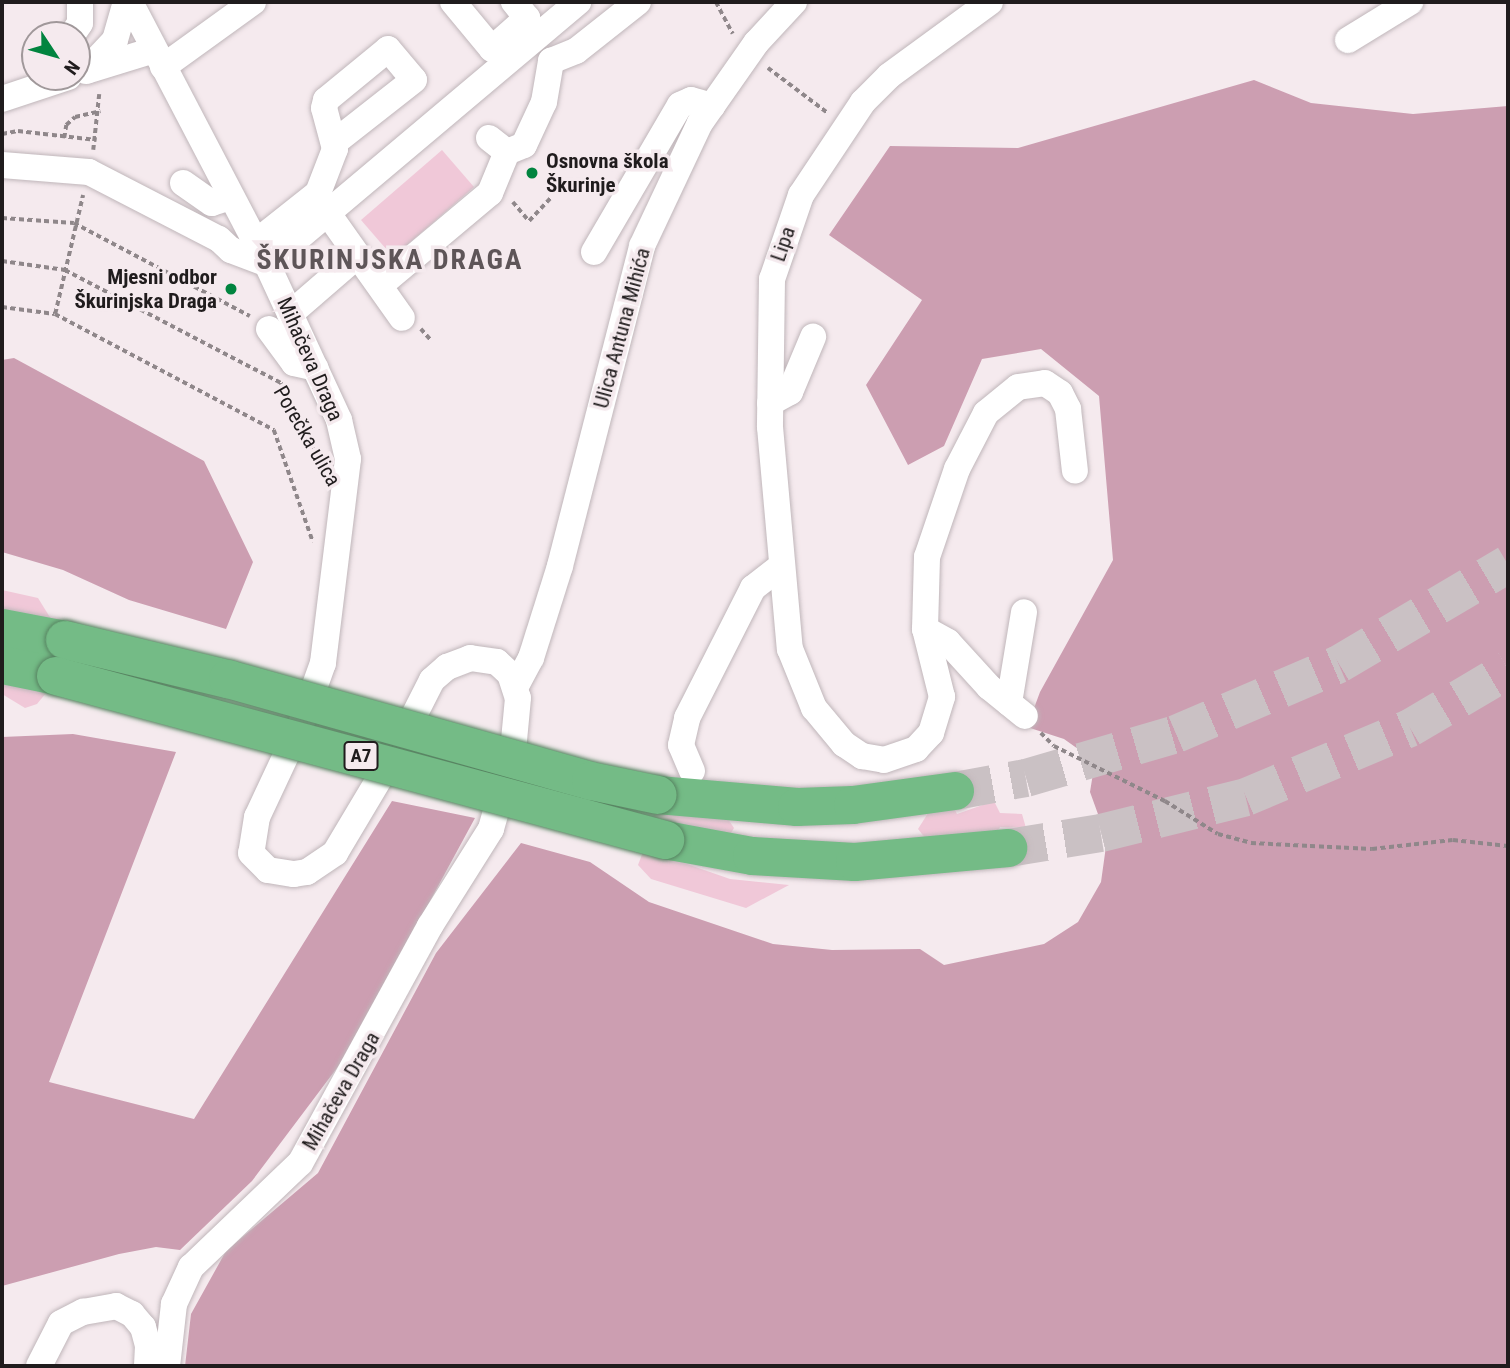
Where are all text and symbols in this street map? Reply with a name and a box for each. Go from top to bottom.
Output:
north arrow [21,21,91,91]
text: N [59,56,85,79]
place label: Osnovna škola Škurinje [546,148,669,198]
marker: Osnovna škola Škurinje [524,165,540,181]
street label: Lipa [765,223,801,265]
district label: ŠKURINJSKA DRAGA [258,243,522,277]
street label: Ulica Antuna Mihića [588,245,656,411]
place label: Mjesni odbor Škurinjska Draga [74,264,217,314]
marker: Mjesni odbor Škurinjska Draga [223,281,239,297]
street label: Mihačeva Draga [272,293,348,425]
street label: Porečka ulica [268,381,346,491]
road number: A7 [344,740,378,772]
street label: Mihačeva Draga [297,1027,385,1155]

